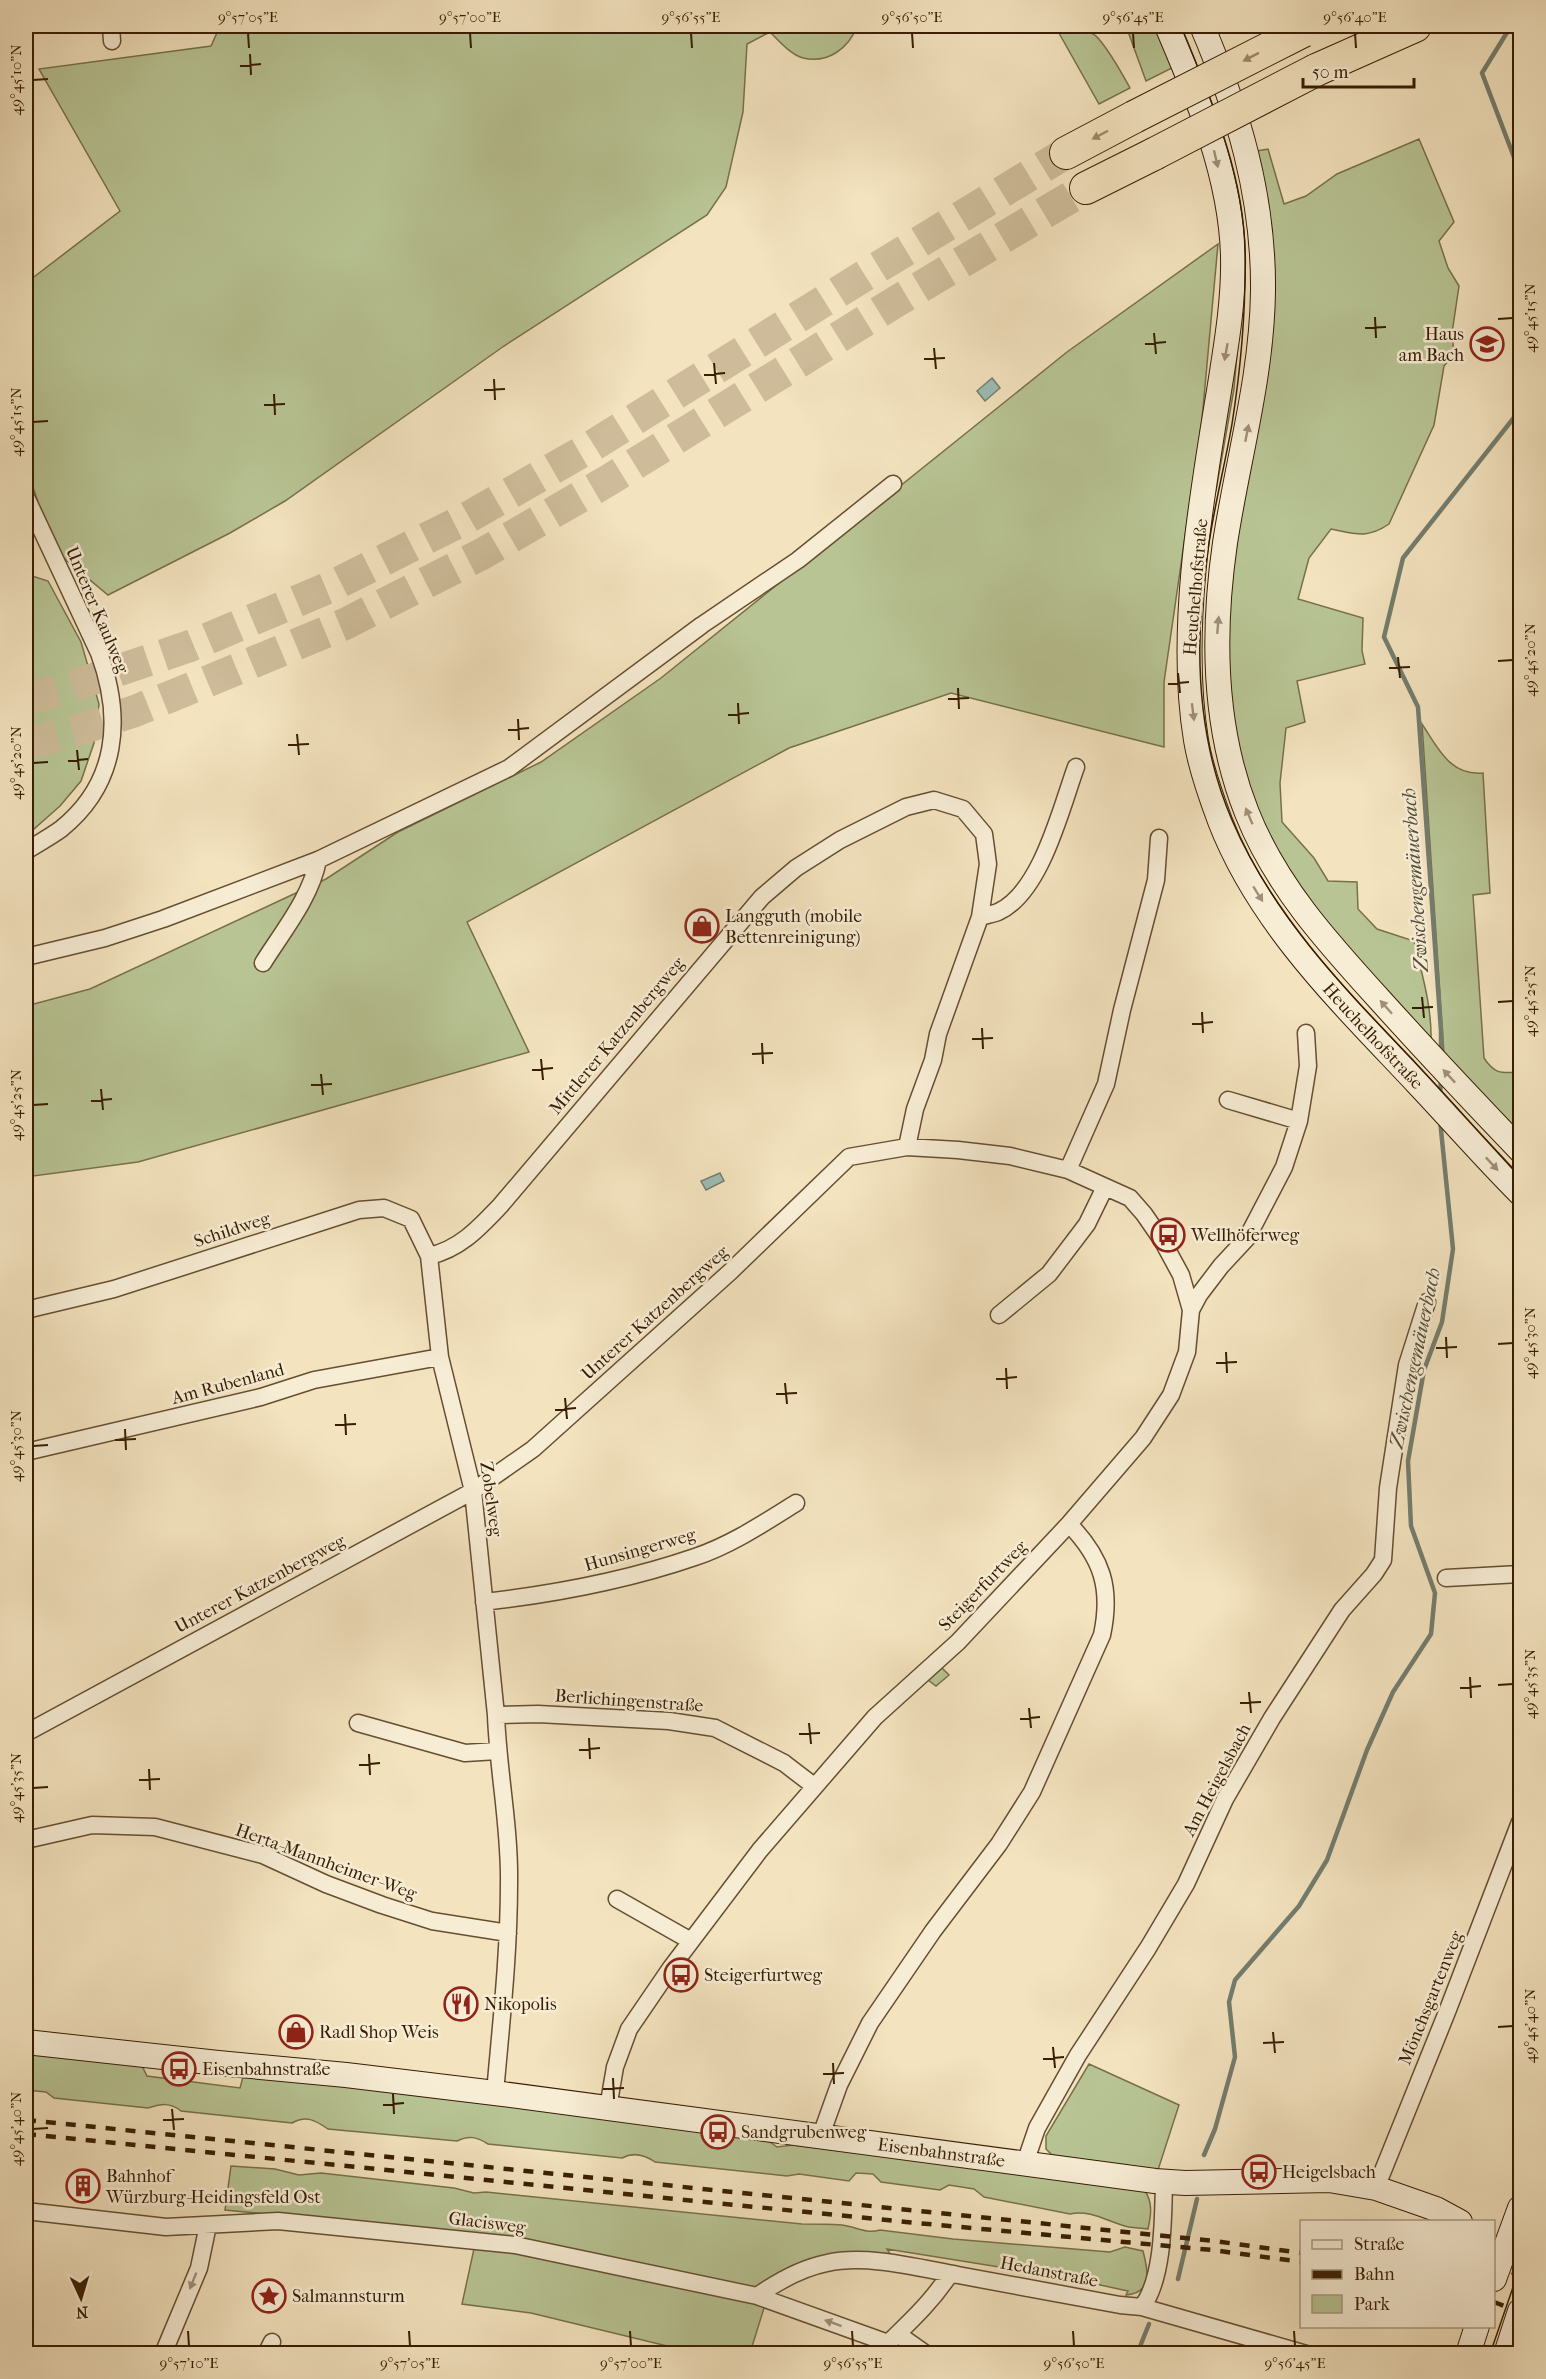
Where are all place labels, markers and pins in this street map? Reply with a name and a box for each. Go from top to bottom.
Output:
place label: Haus am Bach [1399,324,1464,366]
school or university icon: Haus am Bach [1469,326,1505,362]
place label: Langguth (mobile Bettenreinigung) [725,906,862,948]
shop icon: Langguth (mobile Bettenreinigung) [684,908,720,944]
bus stop icon: Wellhöferweg [1150,1217,1186,1253]
place label: Wellhöferweg [1190,1225,1300,1246]
bus stop icon: Steigerfurtweg [663,1957,699,1993]
place label: Steigerfurtweg [704,1965,822,1986]
restaurant icon: Nikopolis [443,1986,479,2022]
place label: Nikopolis [484,1994,557,2015]
shop icon: Radl Shop Weis [278,2014,314,2050]
place label: Radl Shop Weis [319,2022,439,2043]
bus stop icon: Eisenbahnstraße [161,2051,197,2087]
place label: Eisenbahnstraße [202,2059,330,2080]
bus stop icon: Sandgrubenweg [700,2114,736,2150]
place label: Sandgrubenweg [741,2122,867,2143]
bus stop icon: Heigelsbach [1241,2154,1277,2190]
place label: Heigelsbach [1282,2162,1376,2183]
place label: Bahnhof Würzburg-Heidingsfeld Ost [105,2166,321,2208]
building icon: Bahnhof Würzburg-Heidingsfeld Ost [65,2168,101,2204]
place icon: Salmannsturm [251,2278,287,2314]
place label: Salmannsturm [292,2286,405,2307]

